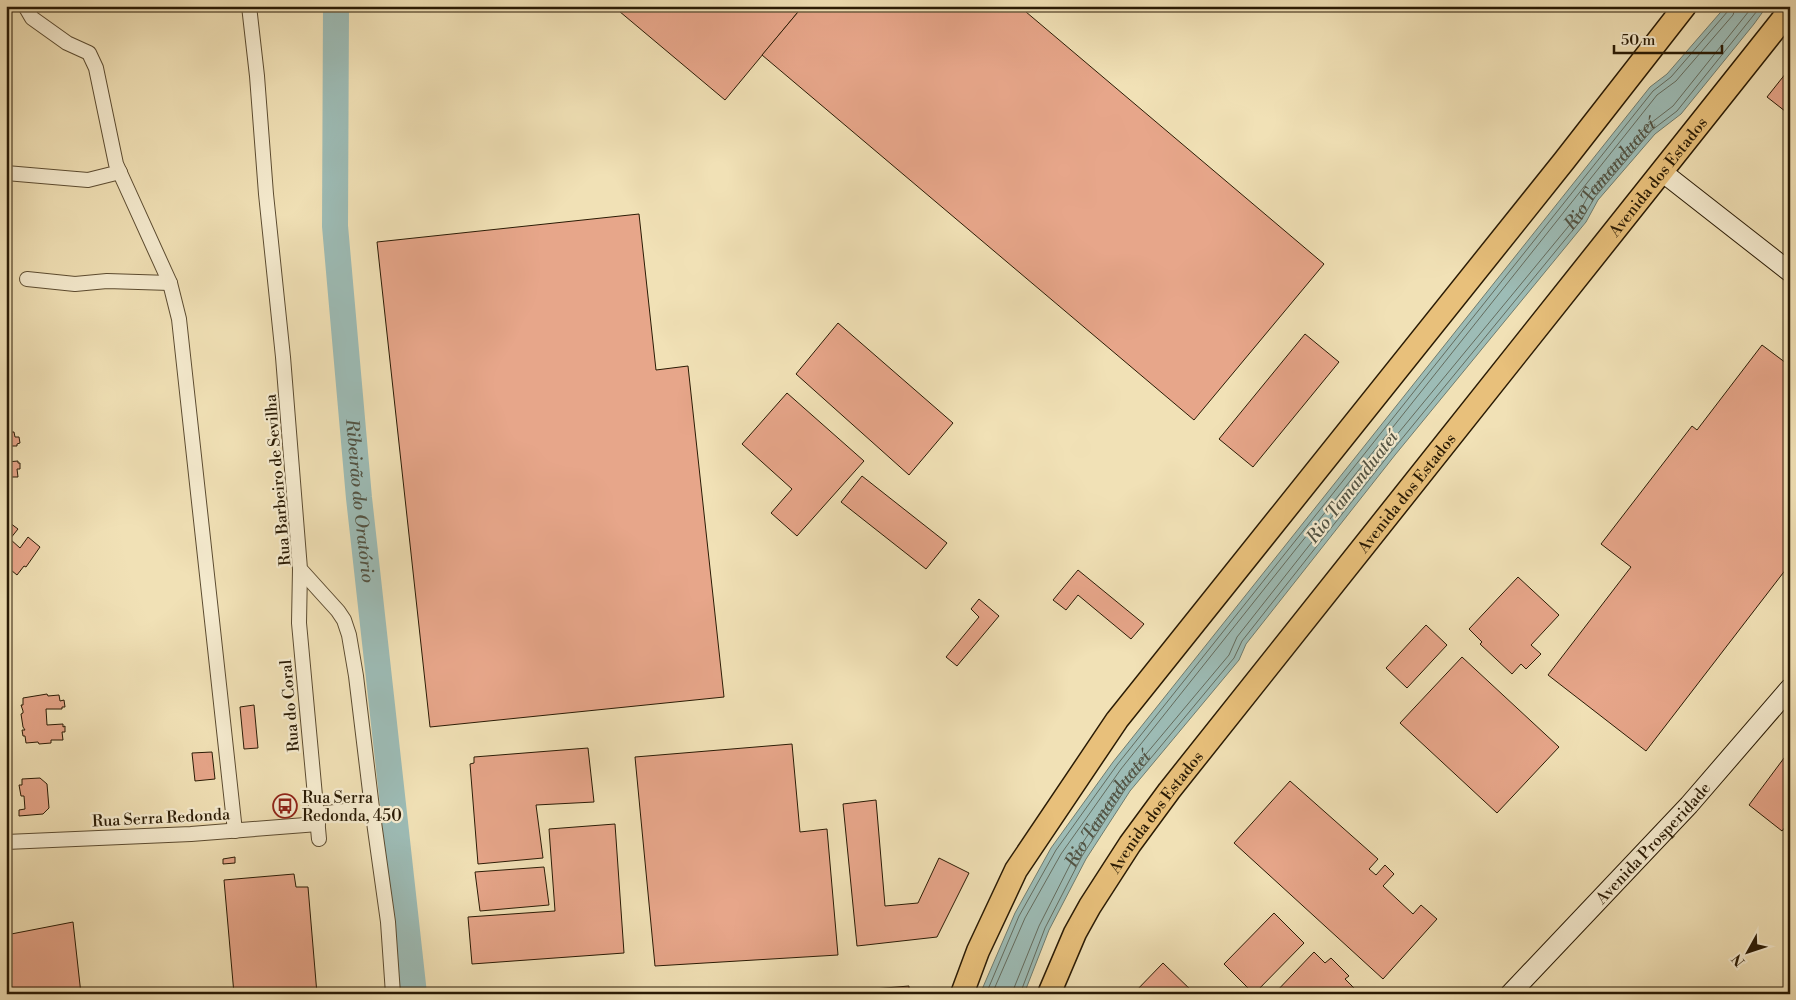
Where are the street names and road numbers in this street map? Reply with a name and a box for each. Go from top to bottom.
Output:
street label: Avenida dos Estados [1604,113,1712,242]
street label: Rua Barbeiro de Sevilha [260,392,295,567]
street label: Avenida dos Estados [1353,429,1461,558]
street label: Rua do Coral [276,659,304,753]
street label: Avenida dos Estados [1104,747,1208,878]
street label: Avenida Prosperidade [1591,778,1715,909]
street label: Rua Serra Redonda [92,804,231,832]

